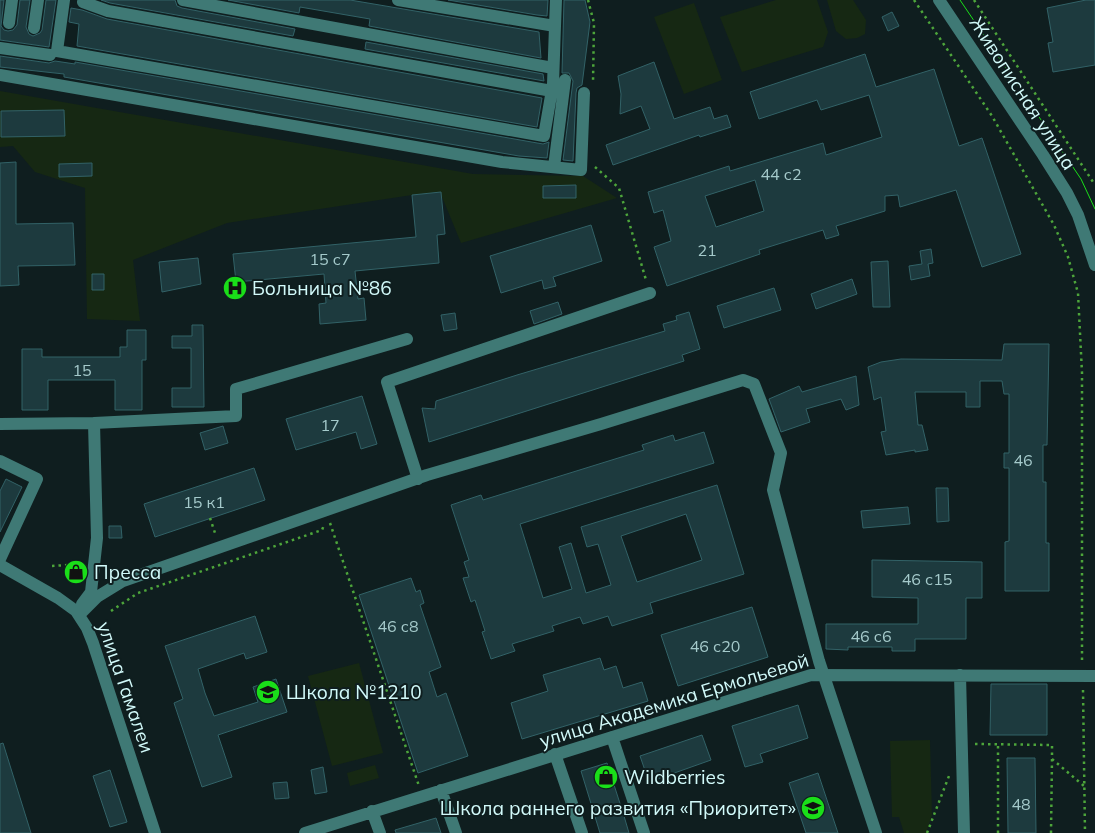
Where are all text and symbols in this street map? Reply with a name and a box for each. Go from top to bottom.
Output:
street label: Живописная улица [965,12,1081,174]
house number: 44 с2 [760,164,802,184]
house number: 21 [697,240,717,260]
house number: 15 с7 [309,249,351,269]
hospital icon: Больница №86 [222,275,248,301]
place label: Больница №86 [252,276,392,300]
house number: 15 [72,360,92,380]
house number: 17 [320,415,340,435]
house number: 46 [1013,450,1033,470]
house number: 15 к1 [183,492,225,512]
shop icon: Пресса [63,559,89,585]
place label: Пресса [94,560,161,584]
house number: 46 с15 [902,569,952,589]
house number: 46 с8 [377,616,419,636]
street label: улица Гамалеи [92,618,160,756]
house number: 46 с6 [850,626,892,646]
house number: 46 с20 [690,636,740,656]
street label: улица Академика Ермольевой [536,648,812,752]
school or university icon: Школа №1210 [255,679,281,705]
place label: Школа №1210 [286,680,422,704]
shop icon: Wildberries [593,764,619,790]
place label: Wildberries [624,765,725,789]
house number: 48 [1011,794,1031,814]
school or university icon: Школа раннего развития «Приоритет» [800,795,826,821]
place label: Школа раннего развития «Приоритет» [440,796,796,820]

